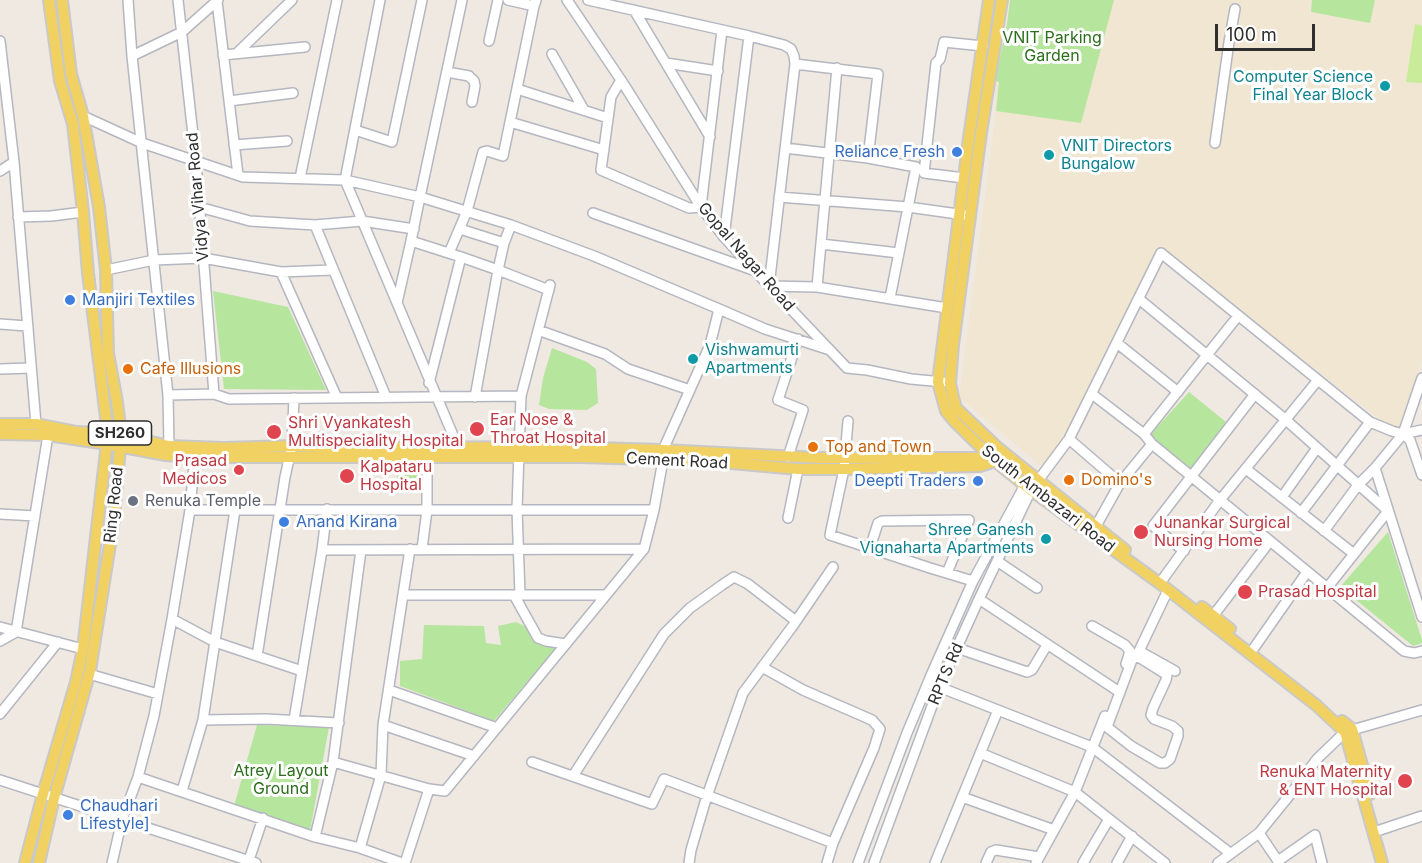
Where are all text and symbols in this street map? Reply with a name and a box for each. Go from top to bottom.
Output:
scale bar [1218,12,1318,50]
text: 100 m [1226,24,1277,45]
park label: VNIT Parking Garden [1002,28,1102,66]
place label: Computer Science Final Year Block [1233,67,1373,105]
marker: Computer Science Final Year Block [1378,79,1392,93]
street label: Vidya Vihar Road [183,132,213,262]
place label: VNIT Directors Bungalow [1061,136,1172,174]
place label: Reliance Fresh [834,142,945,162]
marker: Reliance Fresh [950,145,964,159]
marker: VNIT Directors Bungalow [1042,148,1056,162]
street label: Gopal Nagar Road [694,199,798,315]
place label: Manjiri Textiles [82,290,195,310]
marker: Manjiri Textiles [63,293,77,307]
place label: Vishwamurti Apartments [705,340,799,378]
marker: Vishwamurti Apartments [686,352,700,366]
place label: Cafe Illusions [140,359,241,379]
marker: Cafe Illusions [121,362,135,376]
place label: Ear Nose & Throat Hospital [490,410,606,448]
place label: Shri Vyankatesh Multispeciality Hospital [288,413,463,451]
marker: Ear Nose & Throat Hospital [468,420,486,438]
road number: SH260 [88,421,152,445]
marker: Shri Vyankatesh Multispeciality Hospital [265,423,283,441]
place label: Top and Town [825,437,932,457]
marker: Top and Town [806,440,820,454]
street label: South Ambazari Road [978,441,1118,557]
street label: Cement Road [625,449,729,473]
place label: Prasad Medicos [162,451,227,489]
place label: Kalpataru Hospital [360,457,432,495]
marker: Prasad Medicos [232,463,246,477]
street label: Ring Road [100,466,128,544]
marker: Kalpataru Hospital [338,467,356,485]
place label: Domino's [1081,470,1152,490]
place label: Deepti Traders [854,471,966,491]
marker: Domino's [1062,473,1076,487]
marker: Deepti Traders [971,474,985,488]
place label: Renuka Temple [145,491,261,511]
marker: Renuka Temple [126,494,140,508]
place label: Anand Kirana [296,512,398,532]
place label: Junankar Surgical Nursing Home [1154,513,1290,551]
marker: Anand Kirana [277,515,291,529]
place label: Shree Ganesh Vignaharta Apartments [860,520,1034,558]
marker: Junankar Surgical Nursing Home [1132,523,1150,541]
marker: Shree Ganesh Vignaharta Apartments [1039,532,1053,546]
place label: Prasad Hospital [1258,582,1377,602]
marker: Prasad Hospital [1236,583,1254,601]
street label: RPTS Rd [924,640,968,708]
park label: Atrey Layout Ground [234,761,328,799]
place label: Renuka Maternity & ENT Hospital [1259,762,1392,800]
marker: Renuka Maternity & ENT Hospital [1396,772,1414,790]
place label: Chaudhari Lifestyle] [80,796,158,834]
marker: Chaudhari Lifestyle] [61,808,75,822]

